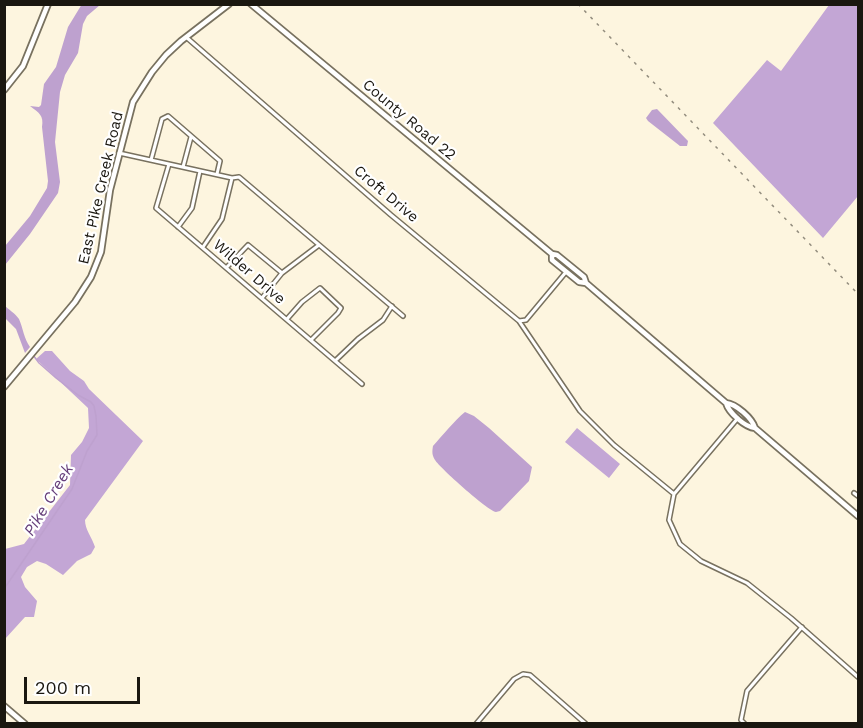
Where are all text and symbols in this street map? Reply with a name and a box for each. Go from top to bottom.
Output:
street label: County Road 22 [359,76,459,164]
street label: East Pike Creek Road [75,110,127,266]
street label: Croft Drive [350,162,422,226]
street label: Wilder Drive [209,236,289,308]
water label: Pike Creek [20,461,78,539]
scale bar [27,665,142,703]
text: 200 m [35,677,91,698]

